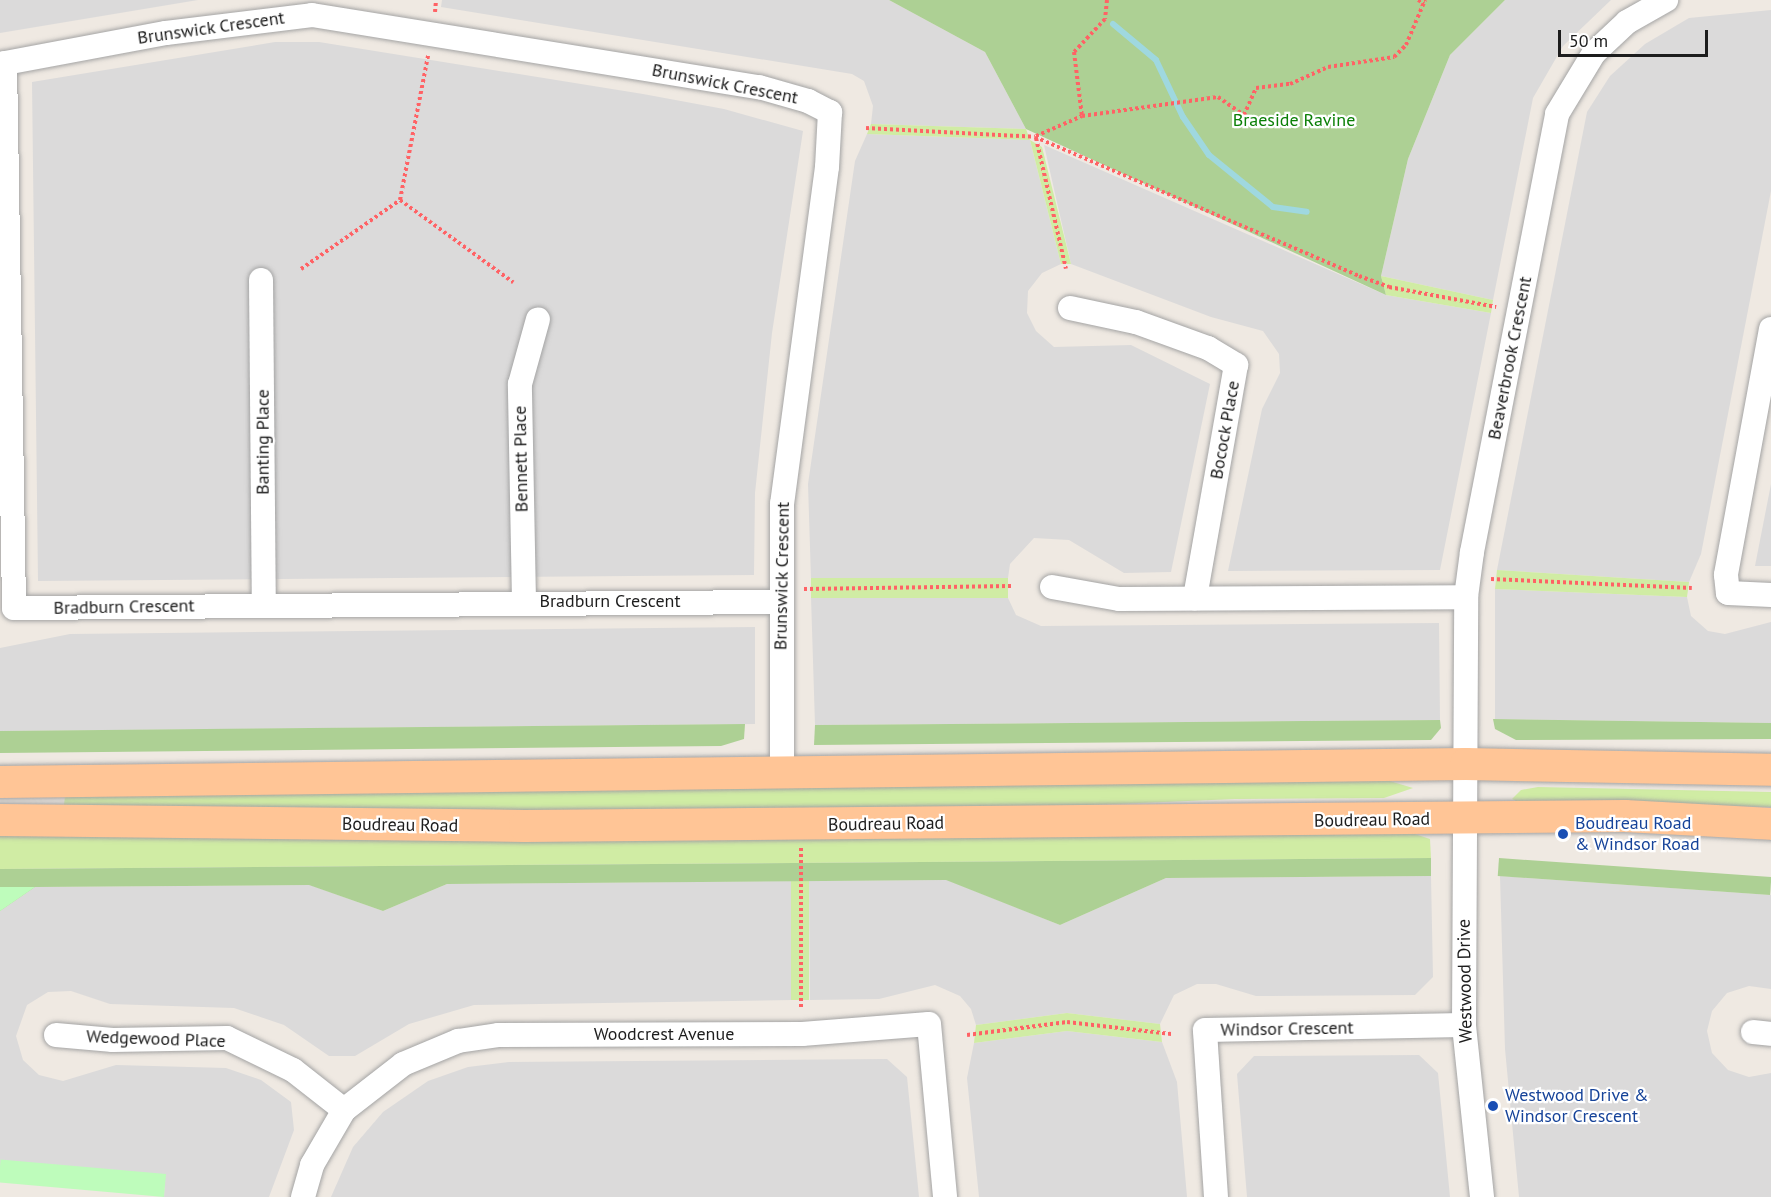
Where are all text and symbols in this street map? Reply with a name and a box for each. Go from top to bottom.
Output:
street label: Brunswick Crescent [136,7,286,49]
scale bar [1561,18,1711,56]
text: 50 m [1569,29,1608,52]
street label: Brunswick Crescent [650,59,800,109]
park label: Braeside Ravine [1233,109,1355,131]
street label: Beaverbrook Crescent [1484,274,1536,442]
street label: Bocock Place [1206,379,1244,481]
street label: Banting Place [252,389,274,495]
street label: Bennett Place [509,406,533,512]
street label: Brunswick Crescent [770,501,794,651]
street label: Bradburn Crescent [539,590,681,612]
street label: Bradburn Crescent [53,595,195,619]
street label: Boudreau Road [1314,808,1430,832]
street label: Boudreau Road [828,812,944,836]
street label: Boudreau Road [342,813,458,837]
place label: Boudreau Road & Windsor Road [1575,813,1700,856]
marker: Boudreau Road & Windsor Road [1556,827,1570,841]
street label: Westwood Drive [1453,919,1477,1043]
street label: Windsor Crescent [1220,1017,1354,1041]
street label: Woodcrest Avenue [593,1023,735,1045]
street label: Wedgewood Place [86,1026,226,1052]
place label: Westwood Drive & Windsor Crescent [1505,1085,1649,1128]
marker: Westwood Drive & Windsor Crescent [1486,1099,1500,1113]

